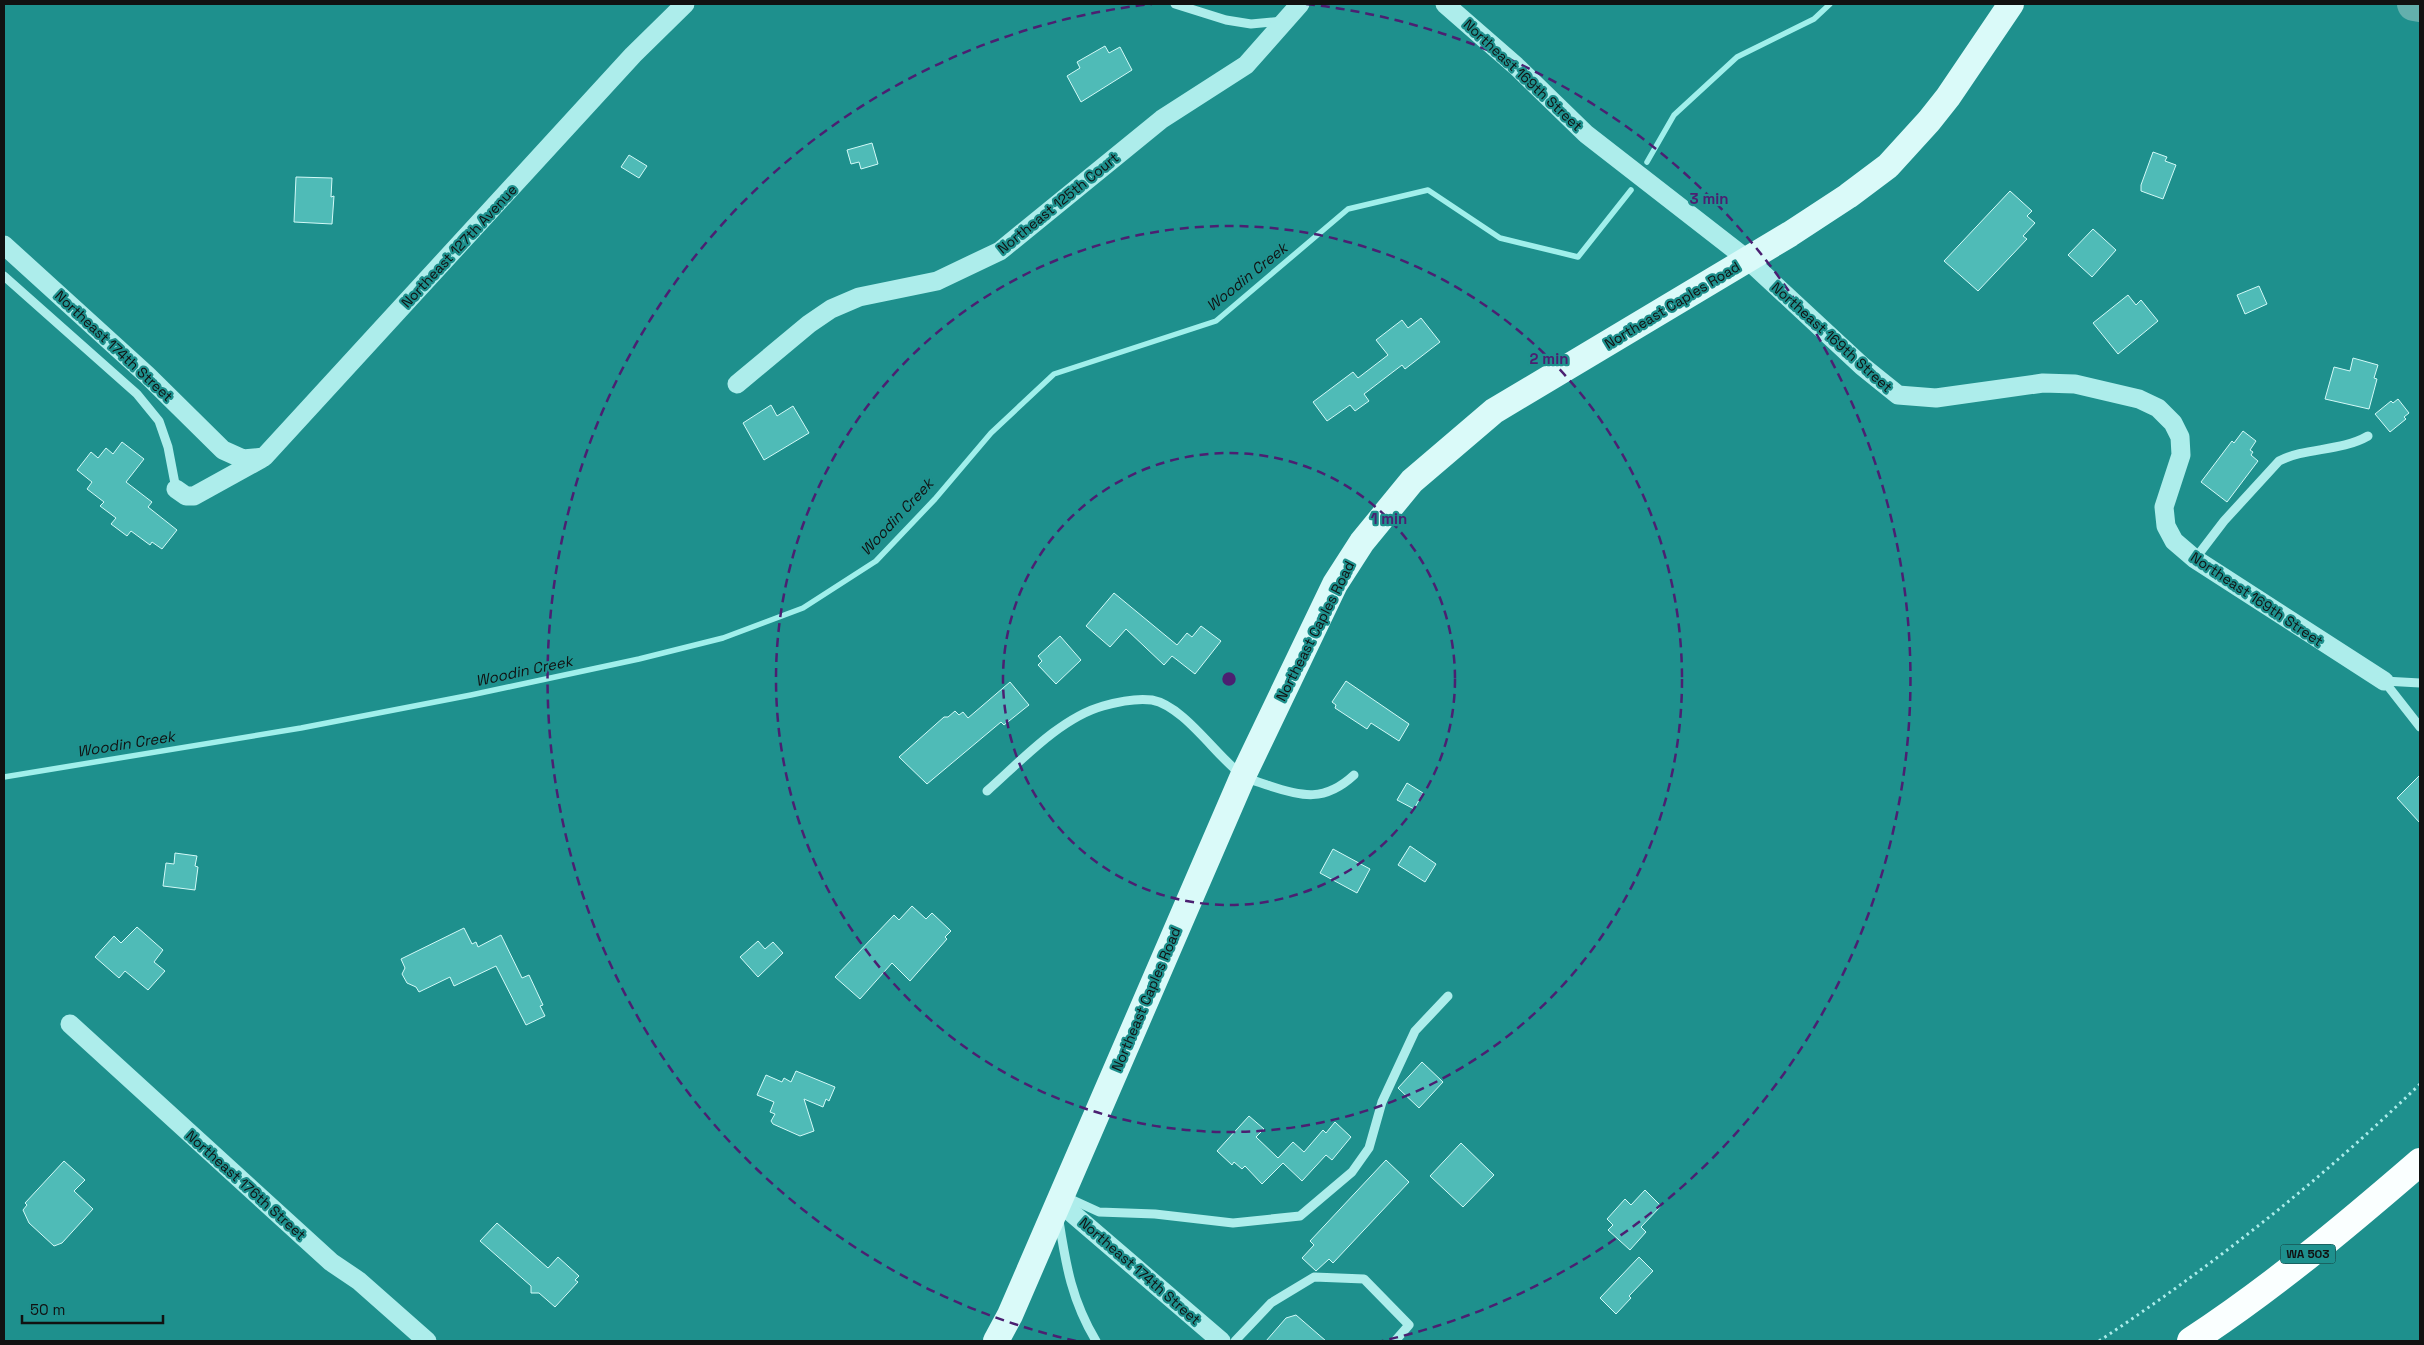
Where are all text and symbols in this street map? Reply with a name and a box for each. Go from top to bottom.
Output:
street label: Northeast 169th Street [1460,15,1586,135]
street label: Northeast 125th Court [994,148,1122,258]
street label: Northeast 127th Avenue [397,181,521,311]
text: 3 min [1690,189,1728,208]
water label: Woodin Creek [1202,237,1293,315]
street label: Northeast Caples Road [1601,257,1743,353]
street label: Northeast 169th Street [1768,278,1896,396]
street label: Northeast 174th Street [51,287,177,405]
text: 2 min [1530,349,1568,368]
water label: Woodin Creek [856,473,939,559]
text: 1 min [1371,509,1407,528]
street label: Northeast 169th Street [2187,548,2327,650]
street label: Northeast Caples Road [1272,558,1358,704]
water label: Woodin Creek [474,651,576,690]
centre of rings [1220,670,1238,688]
water label: Woodin Creek [76,726,178,761]
street label: Northeast Caples Road [1107,924,1185,1074]
street label: Northeast 176th Street [182,1126,310,1244]
street label: Northeast 174th Street [1076,1213,1204,1329]
road number: WA 503 [2280,1244,2336,1264]
scale bar [22,1292,164,1324]
text: 50 m [30,1300,65,1319]

